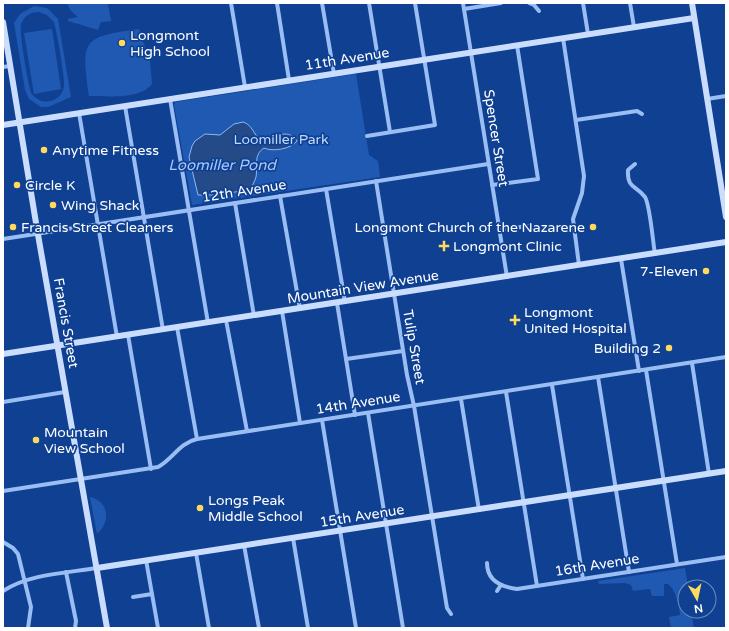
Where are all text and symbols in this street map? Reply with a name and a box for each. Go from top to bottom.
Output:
place label: Longmont High School [130,27,210,60]
marker: Longmont High School [117,38,127,48]
street label: 11th Avenue [304,44,390,74]
street label: Spencer Street [480,88,512,188]
park label: Loomiller Park [233,131,329,148]
place label: Anytime Fitness [52,142,159,159]
marker: Anytime Fitness [39,145,49,155]
water label: Loomiller Pond [168,156,277,174]
street label: 12th Avenue [201,176,287,206]
place label: Circle K [25,177,75,194]
marker: Circle K [12,180,22,190]
place label: Wing Shack [61,197,140,214]
marker: Wing Shack [48,200,58,210]
place label: Francis Street Cleaners [21,219,174,236]
place label: Longmont Church of the Nazarene [355,219,585,236]
marker: Francis Street Cleaners [8,222,18,232]
marker: Longmont Church of the Nazarene [588,222,598,232]
place label: Longmont Clinic [453,238,562,255]
marker: Longmont Clinic [438,240,450,252]
place label: 7-Eleven [640,263,698,280]
marker: 7-Eleven [701,266,711,276]
street label: Mountain View Avenue [286,267,440,307]
street label: Francis Street [50,277,82,370]
place label: Longmont United Hospital [524,304,627,337]
street label: Tulip Street [399,308,429,386]
marker: Longmont United Hospital [509,314,521,326]
place label: Building 2 [594,340,661,357]
marker: Building 2 [664,343,674,353]
street label: 14th Avenue [315,388,401,418]
place label: Mountain View School [44,424,125,457]
marker: Mountain View School [31,435,41,445]
place label: Longs Peak Middle School [208,492,303,525]
street label: 15th Avenue [319,501,405,531]
marker: Longs Peak Middle School [195,503,205,513]
street label: 16th Avenue [554,550,640,580]
north arrow [677,579,717,619]
text: N [693,601,704,615]

